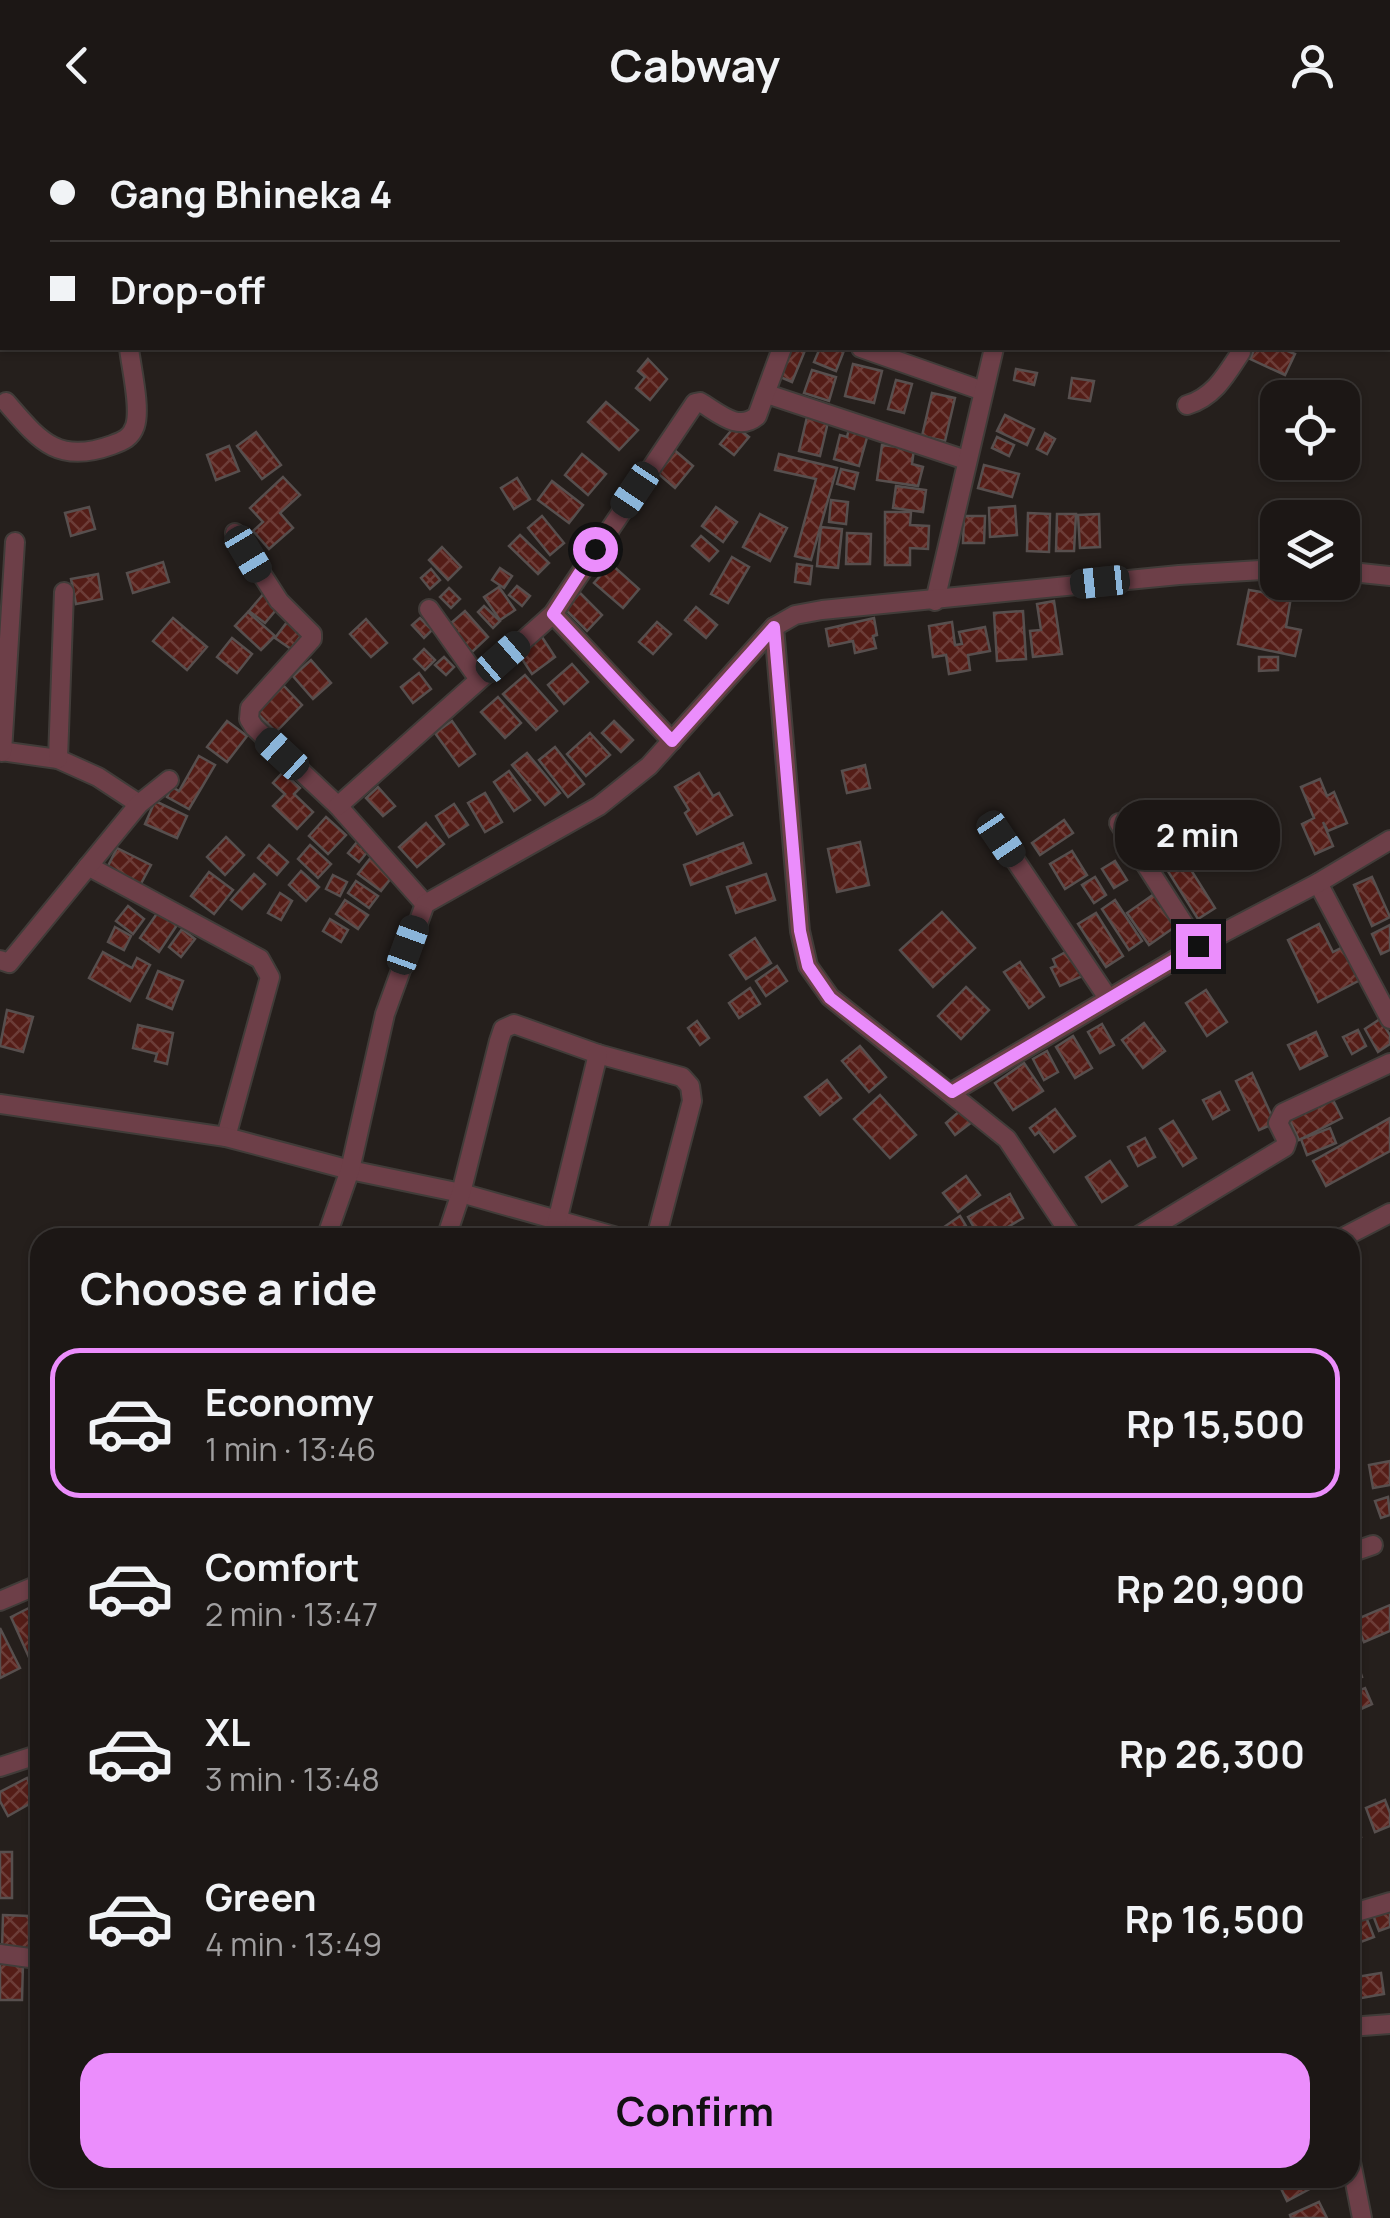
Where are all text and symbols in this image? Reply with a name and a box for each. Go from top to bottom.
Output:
text: Cabway [610,34,780,96]
icon: back [50,38,105,93]
icon: person [1285,38,1340,93]
text: Gang Bhineka 4 [110,167,392,219]
text: Drop-off [110,263,265,315]
map controls [1260,380,1360,600]
button: locate [1260,380,1360,480]
car [606,457,664,523]
button: layers [1260,500,1360,600]
car [220,521,276,587]
route start [573,527,618,572]
car [1069,564,1131,600]
car [471,626,535,688]
car [250,723,314,785]
callout: 2 min [1116,801,1280,871]
car [972,806,1030,872]
text: 2 min [1156,813,1239,857]
car [384,912,432,978]
route end [1176,924,1221,969]
text: Choose a ride [80,1257,377,1319]
text: Economy [205,1375,374,1427]
icon: car [85,1378,175,1468]
text: Rp 15,500 [1126,1397,1305,1449]
text: 1 min · 13:46 [205,1427,376,1471]
text: Comfort [205,1540,359,1592]
icon: car [85,1543,175,1633]
text: Rp 20,900 [1116,1562,1305,1614]
text: 2 min · 13:47 [205,1592,378,1636]
text: XL [205,1705,250,1757]
icon: car [85,1708,175,1798]
text: Rp 26,300 [1119,1727,1305,1779]
text: 3 min · 13:48 [205,1757,380,1801]
text: Green [205,1870,317,1922]
icon: car [85,1873,175,1963]
text: Rp 16,500 [1125,1892,1305,1944]
text: 4 min · 13:49 [205,1922,382,1966]
button: Confirm [80,2053,1310,2168]

